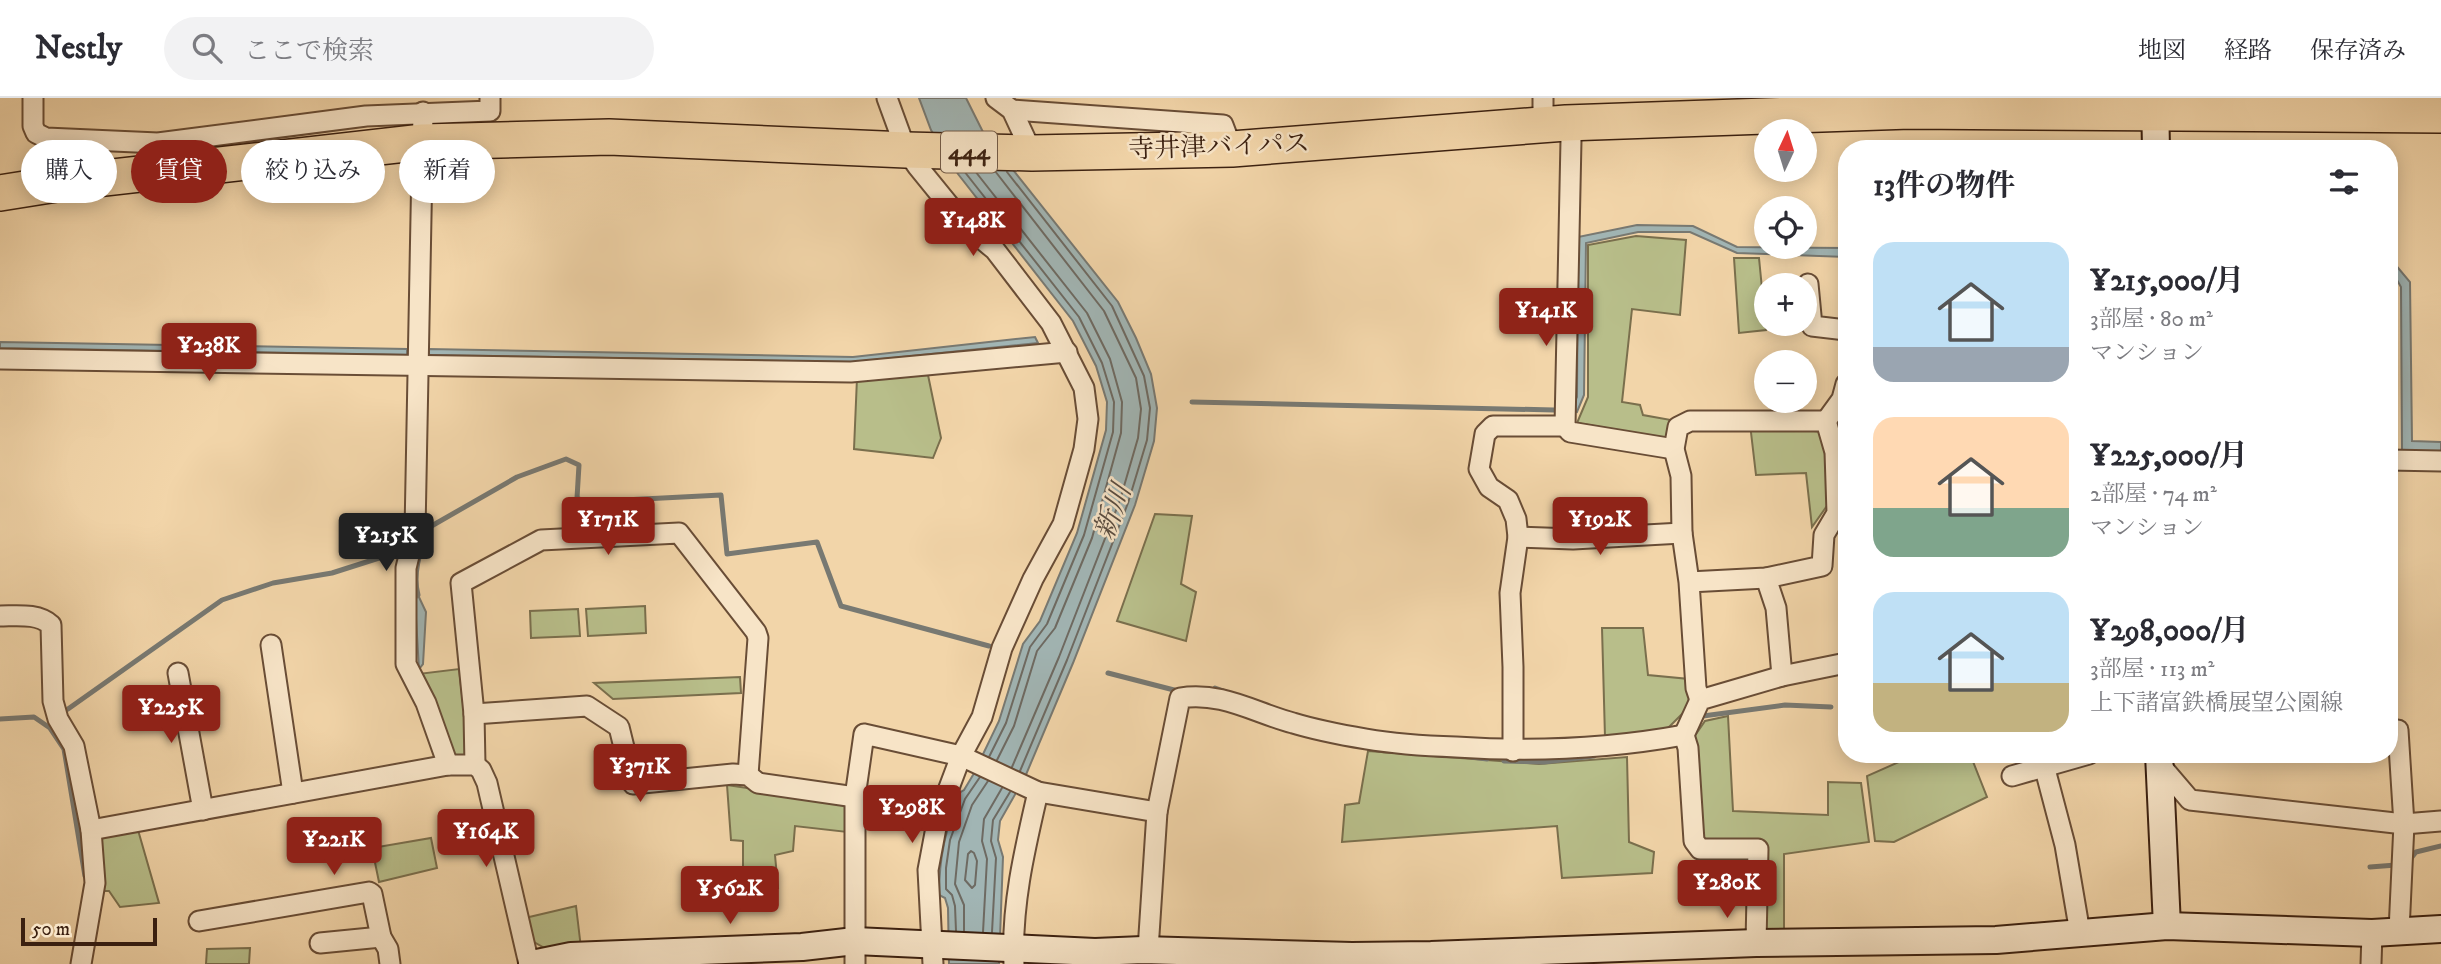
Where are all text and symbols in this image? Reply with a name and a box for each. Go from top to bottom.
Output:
search box [164,17,654,80]
text: Nestly [35,28,122,69]
icon: search [188,29,226,67]
text: ここで検索 [244,35,374,68]
text: 地図 [2138,36,2186,66]
text: 経路 [2224,36,2272,66]
text: 保存済み [2310,36,2406,66]
north arrow [1754,119,1816,182]
map controls [1754,119,1817,413]
street label: 寺井津バイパス [1128,127,1310,167]
road number: 444 [941,132,997,172]
chip: 購入 [21,140,117,203]
chip: 賃貸 [131,140,227,203]
chip: 絞り込み [241,140,385,203]
chip: 新着 [399,140,495,203]
icon: filters [2325,163,2363,201]
text: 13件の物件 [1873,168,2015,205]
button: locate [1754,196,1817,259]
pin: ¥148K [924,198,1022,258]
text: ¥148K [941,206,1005,235]
text: ¥215,000/月 [2090,263,2244,300]
icon: home [1929,270,2013,354]
button: + [1754,273,1817,336]
pin: ¥141K [1497,288,1595,348]
text: ¥141K [1515,296,1577,325]
text: 3部屋 · 80 m² [2090,305,2213,334]
pin: ¥238K [160,324,258,383]
text: ¥238K [178,331,240,360]
text: マンション [2090,339,2204,368]
button: − [1754,350,1817,413]
text: ¥225,000/月 [2090,438,2248,475]
icon: home [1929,445,2013,529]
water label: 新川 [1087,477,1140,544]
text: 2部屋 · 74 m² [2090,480,2217,509]
pin: ¥171K [559,498,657,557]
pin: ¥192K [1551,498,1649,557]
text: ¥171K [578,505,638,534]
text: ¥192K [1569,505,1631,534]
pin: ¥215K [337,514,435,573]
text: マンション [2090,514,2204,543]
text: ¥215K [355,521,417,550]
text: ¥298,000/月 [2090,613,2250,650]
icon: home [1929,620,2013,704]
text: 3部屋 · 113 m² [2090,655,2214,684]
pin: ¥225K [122,686,220,745]
text: 上下諸富鉄橋展望公園線 [2090,689,2343,718]
text: ¥225K [138,693,204,722]
pin: ¥371K [591,744,689,804]
text: ¥371K [610,752,670,781]
pin: ¥298K [863,786,961,845]
text: ¥298K [879,793,945,822]
pin: ¥164K [437,810,535,869]
text: ¥164K [453,817,519,846]
pin: ¥221K [285,818,383,877]
text: ¥221K [303,825,365,854]
pin: ¥280K [1678,860,1776,920]
pin: ¥562K [681,866,779,926]
text: ¥280K [1694,868,1760,897]
text: ¥562K [697,874,763,903]
scale bar [21,915,158,947]
text: 50 m [32,918,70,941]

